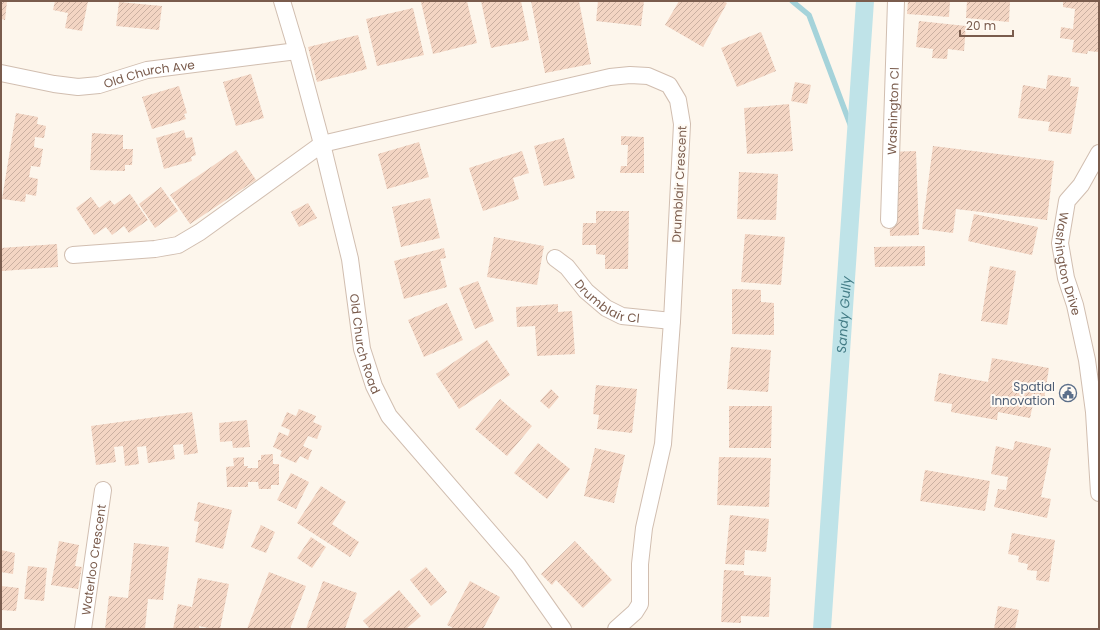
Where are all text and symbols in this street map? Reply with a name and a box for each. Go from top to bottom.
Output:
scale bar [960,12,1013,38]
text: 20 m [966,17,996,34]
street label: Old Church Ave [101,56,196,92]
street label: Washington Cl [883,67,902,155]
street label: Drumblair Crescent [667,125,691,243]
street label: Washington Drive [1051,211,1085,317]
street label: Drumblair Cl [571,275,641,326]
water label: Sandy Gully [831,275,856,354]
street label: Old Church Road [346,293,385,397]
place label: Spatial Innovation [991,378,1055,409]
public building icon: Spatial Innovation [1058,383,1078,403]
street label: Waterloo Crescent [77,503,109,616]

